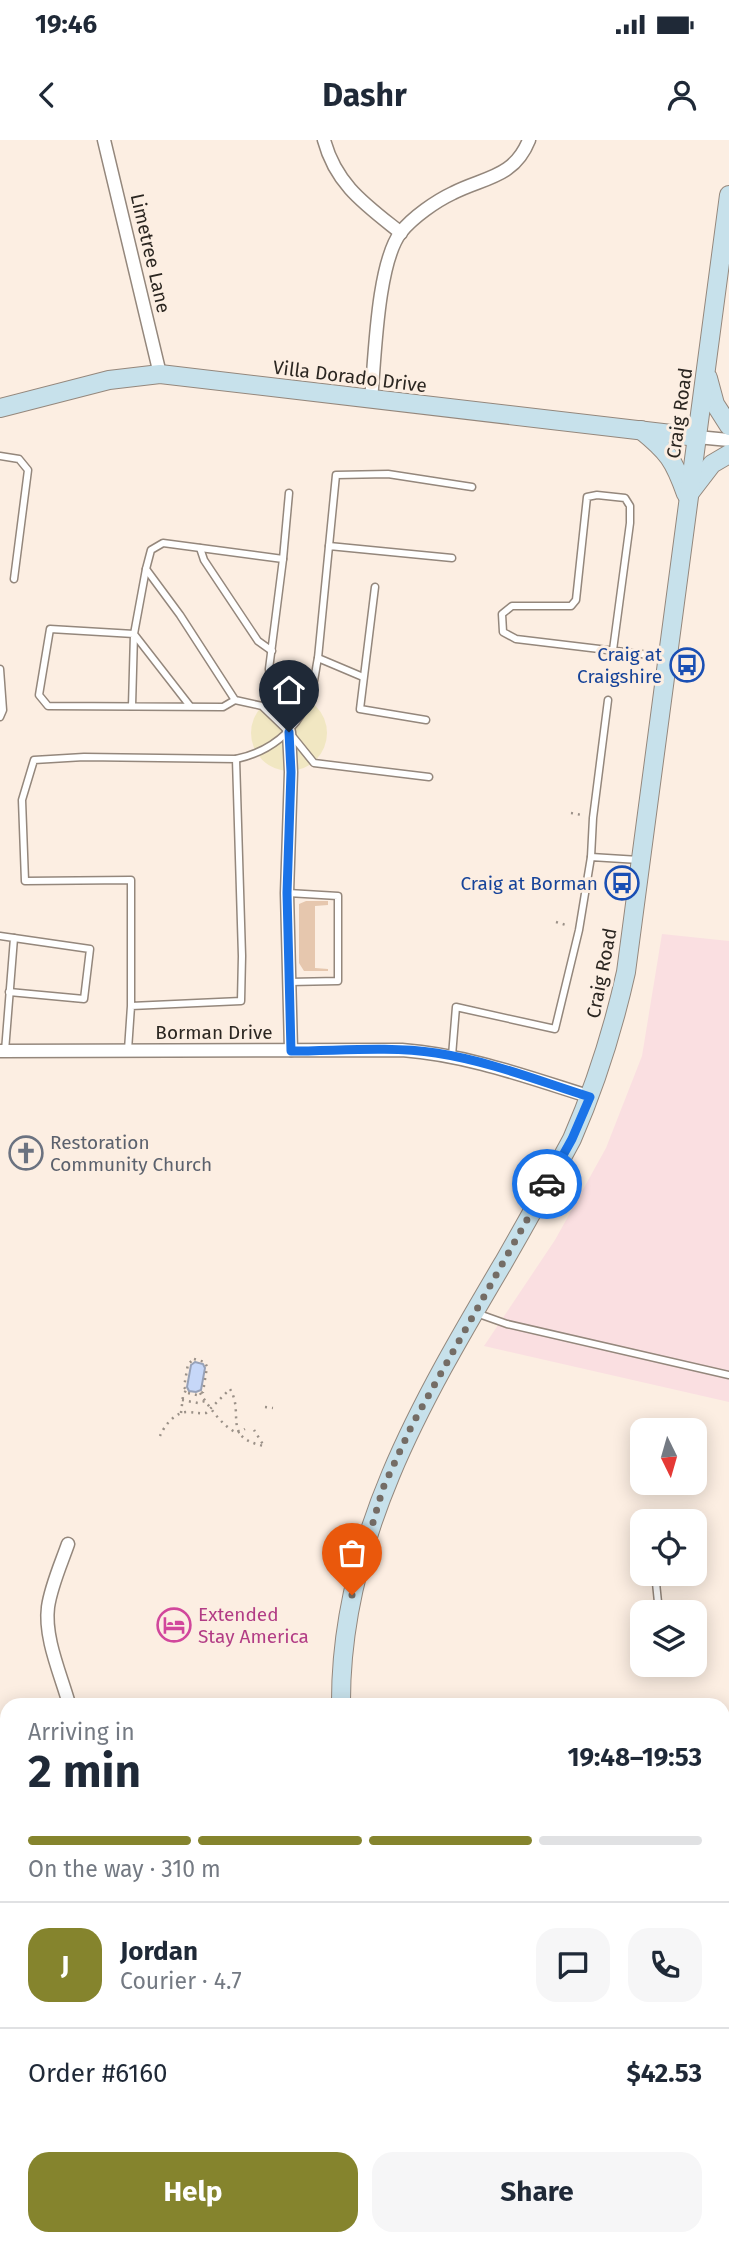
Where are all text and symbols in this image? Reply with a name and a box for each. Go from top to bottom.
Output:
text: 19:46 [35,9,97,40]
icon: back [28,76,66,114]
text: Dashr [322,76,407,114]
icon: person [663,76,701,114]
street label: Limetree Lane [126,191,175,315]
street label: Villa Dorado Drive [272,356,428,397]
street label: Craig Road [662,366,697,460]
place label: Craig at Craigshire [577,643,662,688]
bus stop icon: Craig at Craigshire [668,646,706,684]
pin [259,660,319,732]
icon: home [270,671,308,709]
bus stop icon: Craig at Borman [603,864,641,902]
place label: Craig at Borman [460,872,598,895]
street label: Craig Road [581,926,622,1020]
street label: Borman Drive [155,1021,273,1044]
place label: Restoration Community Church [50,1131,212,1176]
church icon: Restoration Community Church [7,1134,45,1172]
courier [512,1149,582,1219]
icon: car [528,1165,566,1203]
north arrow [630,1418,707,1494]
map controls [630,1418,707,1677]
button: locate [630,1509,707,1586]
pin [322,1523,382,1595]
icon: bag [333,1534,371,1572]
button: layers [630,1600,707,1677]
place label: Extended Stay America [198,1603,309,1648]
hotel icon: Extended Stay America [155,1606,193,1644]
text: Arriving in [28,1718,135,1746]
text: 19:48–19:53 [567,1742,702,1773]
text: 2 min [28,1744,141,1799]
text: On the way · 310 m [28,1855,221,1883]
button: chat [536,1928,610,2002]
button: phone [628,1928,702,2002]
text: Jordan [120,1936,198,1967]
text: J [61,1950,69,1981]
text: Courier · 4.7 [120,1967,242,1995]
text: Order #6160 [28,2058,168,2089]
text: $42.53 [626,2058,702,2089]
button: Help [28,2152,358,2232]
button: Share [372,2152,702,2232]

